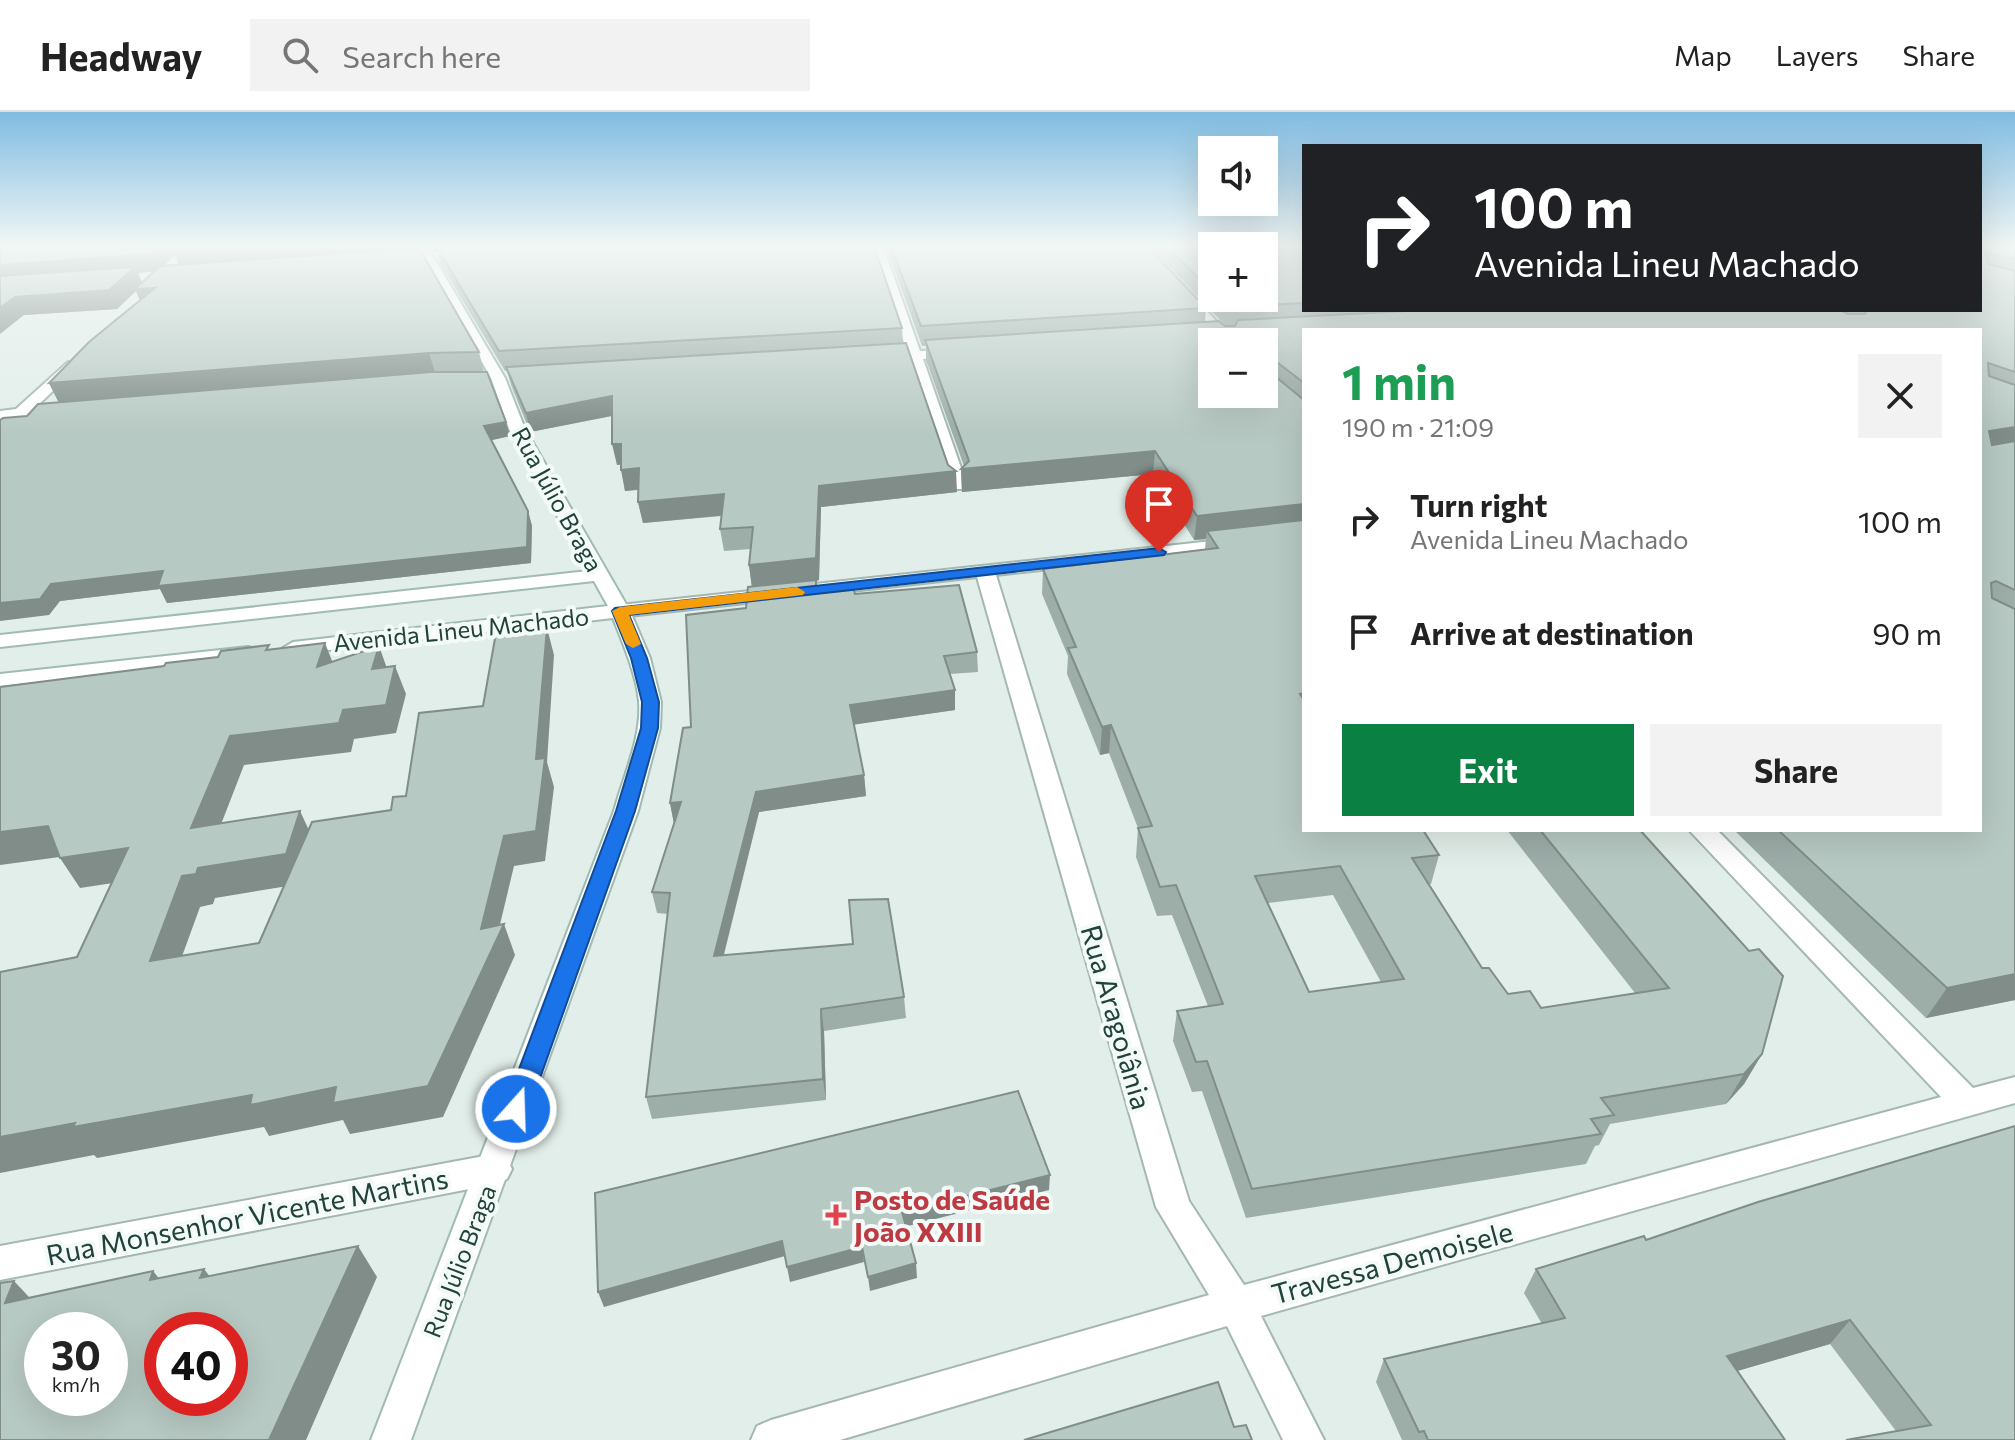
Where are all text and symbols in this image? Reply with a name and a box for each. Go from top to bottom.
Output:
search box [250,19,810,91]
text: Headway [40,32,202,79]
icon: search [278,33,322,77]
text: Search here [342,37,501,74]
text: Map [1674,38,1732,72]
text: Layers [1776,38,1858,72]
text: Share [1902,38,1975,72]
map controls [1198,136,1278,408]
button: sound [1198,136,1278,216]
text: 100 m [1474,171,1633,240]
icon: right [1342,176,1446,280]
button: + [1198,232,1278,312]
text: Avenida Lineu Machado [1474,240,1860,284]
button: − [1198,328,1278,408]
text: 1 min [1342,351,1456,410]
button: close [1858,354,1942,438]
text: 190 m · 21:09 [1342,411,1494,442]
street label: Rua Júlio Braga [506,422,610,576]
pin [1125,470,1193,552]
icon: arrive [1137,482,1181,526]
text: Turn right [1410,486,1547,523]
icon: right [1342,498,1386,542]
text: 100 m [1858,502,1942,539]
text: Avenida Lineu Machado [1410,523,1689,554]
street label: Avenida Lineu Machado [332,601,590,657]
icon: arrive [1342,610,1386,654]
text: Arrive at destination [1410,614,1694,651]
text: 90 m [1872,614,1942,651]
button: Exit [1342,724,1634,816]
button: Share [1650,724,1942,816]
street label: Rua Aragoiânia [1074,921,1160,1113]
position arrow [474,1067,558,1151]
street label: Rua Monsenhor Vicente Martins [43,1160,451,1272]
street label: Rua Júlio Braga [417,1181,501,1341]
place label: Posto de Saúde João XXIII [854,1182,1050,1248]
marker: Posto de Saúde João XXIII [825,1204,847,1226]
street label: Travessa Demoisele [1268,1213,1516,1311]
speed limit sign: 40 [144,1312,248,1416]
text: 30 [51,1329,101,1378]
text: km/h [52,1372,100,1396]

